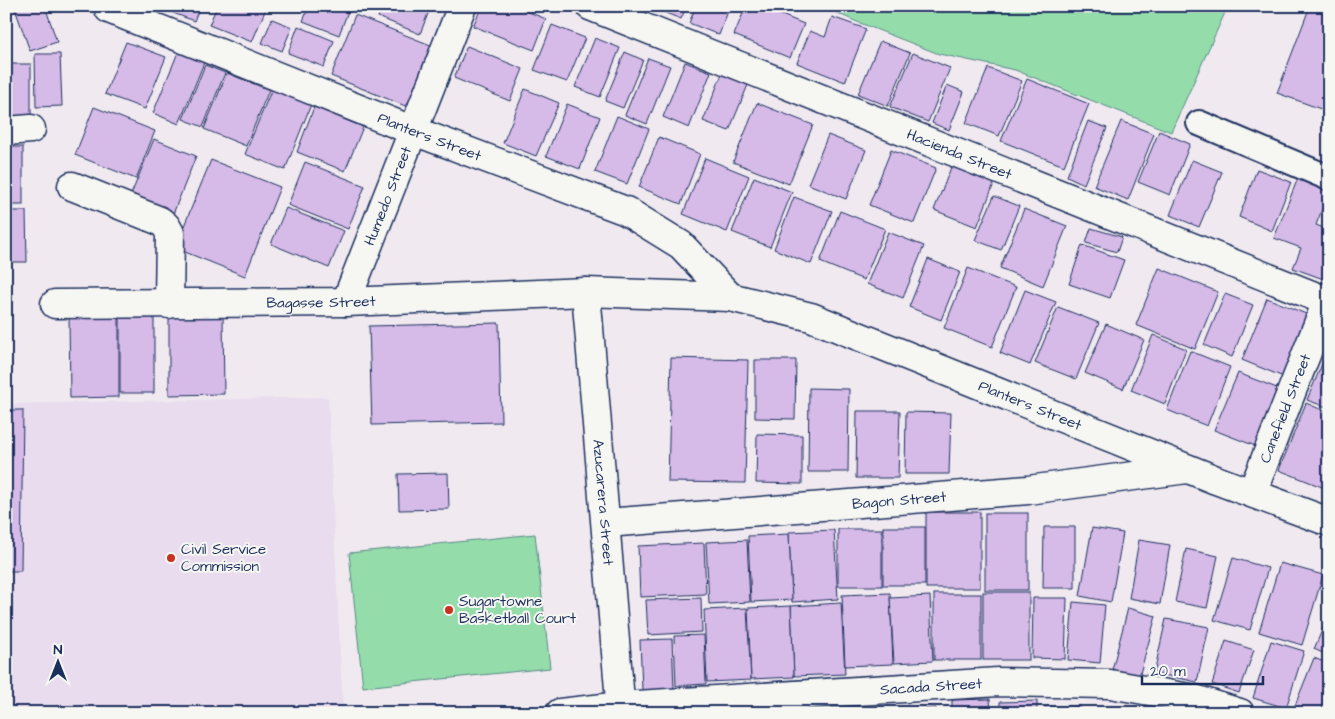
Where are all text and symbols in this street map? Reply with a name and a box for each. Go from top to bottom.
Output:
street label: Planters Street [374,108,484,166]
street label: Hacienda Street [903,124,1015,185]
street label: Humedo Street [359,143,417,249]
street label: Bagasse Street [266,291,376,314]
street label: Canefield Street [1255,351,1316,466]
street label: Planters Street [975,376,1085,436]
street label: Azucarera Street [587,438,619,566]
street label: Bagon Street [851,486,947,515]
place label: Civil Service Commission [181,539,266,577]
marker: Civil Service Commission [165,552,177,564]
place label: Sugartowne Basketball Court [459,591,576,629]
marker: Sugartowne Basketball Court [443,604,455,616]
north arrow [32,636,82,686]
text: N [54,640,63,660]
scale bar [1142,654,1264,686]
text: 20 m [1150,661,1186,682]
street label: Sacada Street [879,673,983,700]

